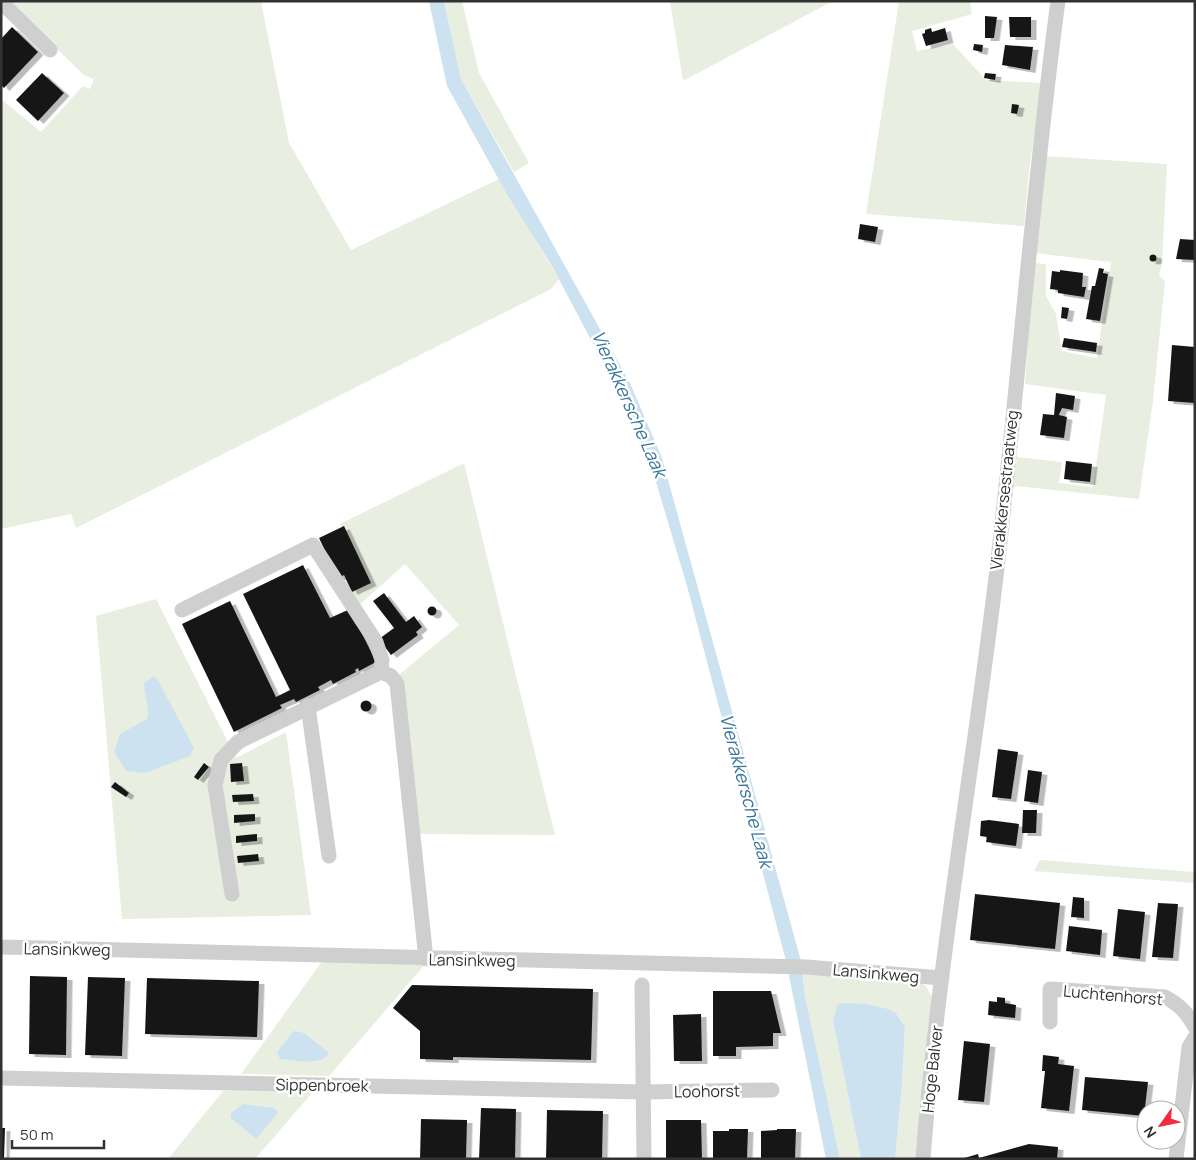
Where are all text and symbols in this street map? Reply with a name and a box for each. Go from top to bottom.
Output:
water label: Vierakkersche Laak [587,327,674,483]
street label: Vierakkersestraatweg [985,409,1023,571]
water label: Vierakkersche Laak [715,711,780,873]
street label: Lansinkweg [23,937,111,961]
street label: Lansinkweg [428,948,516,972]
street label: Lansinkweg [832,958,920,988]
street label: Luchtenhorst [1062,980,1164,1010]
street label: Hoge Balver [916,1024,948,1114]
street label: Sippenbroek [275,1073,370,1097]
street label: Loohorst [674,1079,740,1103]
north arrow [1136,1100,1186,1150]
scale bar [12,1118,105,1150]
text: N [1139,1123,1160,1142]
text: 50 m [20,1124,54,1145]

